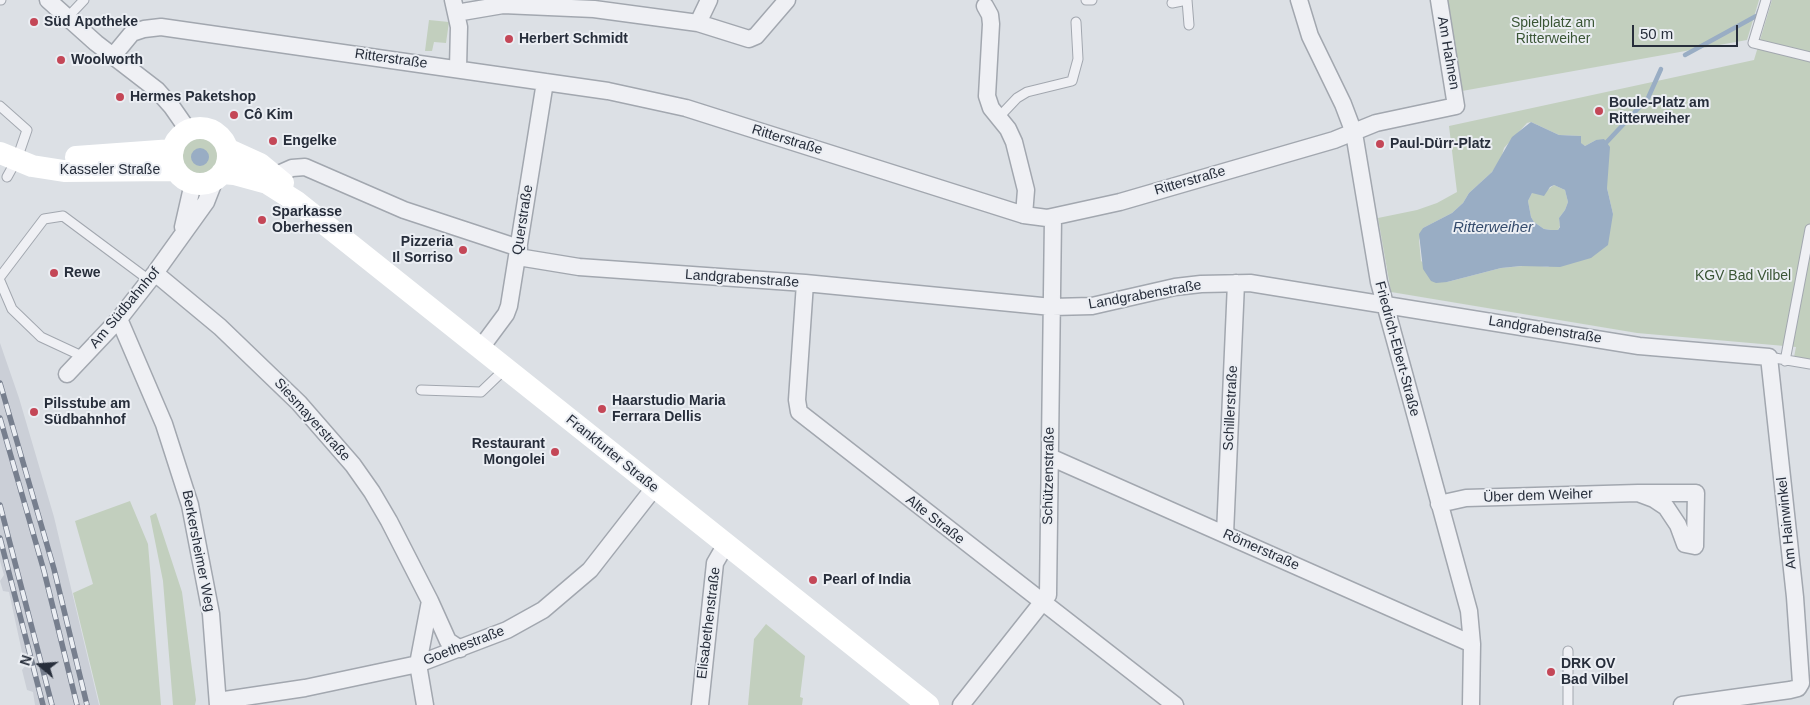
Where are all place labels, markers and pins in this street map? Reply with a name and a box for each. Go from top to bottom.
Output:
place label: Süd Apotheke [44,14,138,30]
marker: Süd Apotheke [28,16,40,28]
place label: Herbert Schmidt [519,31,628,47]
marker: Herbert Schmidt [503,33,515,45]
place label: Woolworth [71,52,143,68]
marker: Woolworth [55,54,67,66]
place label: Hermes Paketshop [130,89,256,105]
marker: Hermes Paketshop [114,91,126,103]
place label: Boule-Platz am Ritterweiher [1609,95,1709,128]
marker: Boule-Platz am Ritterweiher [1593,105,1605,117]
place label: Cô Kim [244,107,293,123]
marker: Cô Kim [228,109,240,121]
place label: Engelke [283,133,337,149]
marker: Engelke [267,135,279,147]
place label: Paul-Dürr-Platz [1390,136,1491,152]
marker: Paul-Dürr-Platz [1374,138,1386,150]
place label: Sparkasse Oberhessen [272,204,353,236]
marker: Sparkasse Oberhessen [256,214,268,226]
place label: Pizzeria Il Sorriso [392,234,453,266]
marker: Pizzeria Il Sorriso [457,244,469,256]
place label: Rewe [64,265,101,281]
marker: Rewe [48,267,60,279]
place label: Haarstudio Maria Ferrara Dellis [612,393,726,426]
place label: Pilsstube am Südbahnhof [44,396,130,428]
marker: Haarstudio Maria Ferrara Dellis [596,403,608,415]
marker: Pilsstube am Südbahnhof [28,406,40,418]
place label: Restaurant Mongolei [472,436,545,468]
marker: Restaurant Mongolei [549,446,561,458]
place label: Pearl of India [823,572,911,588]
marker: Pearl of India [807,574,819,586]
place label: DRK OV Bad Vilbel [1561,656,1628,689]
marker: DRK OV Bad Vilbel [1545,666,1557,678]

